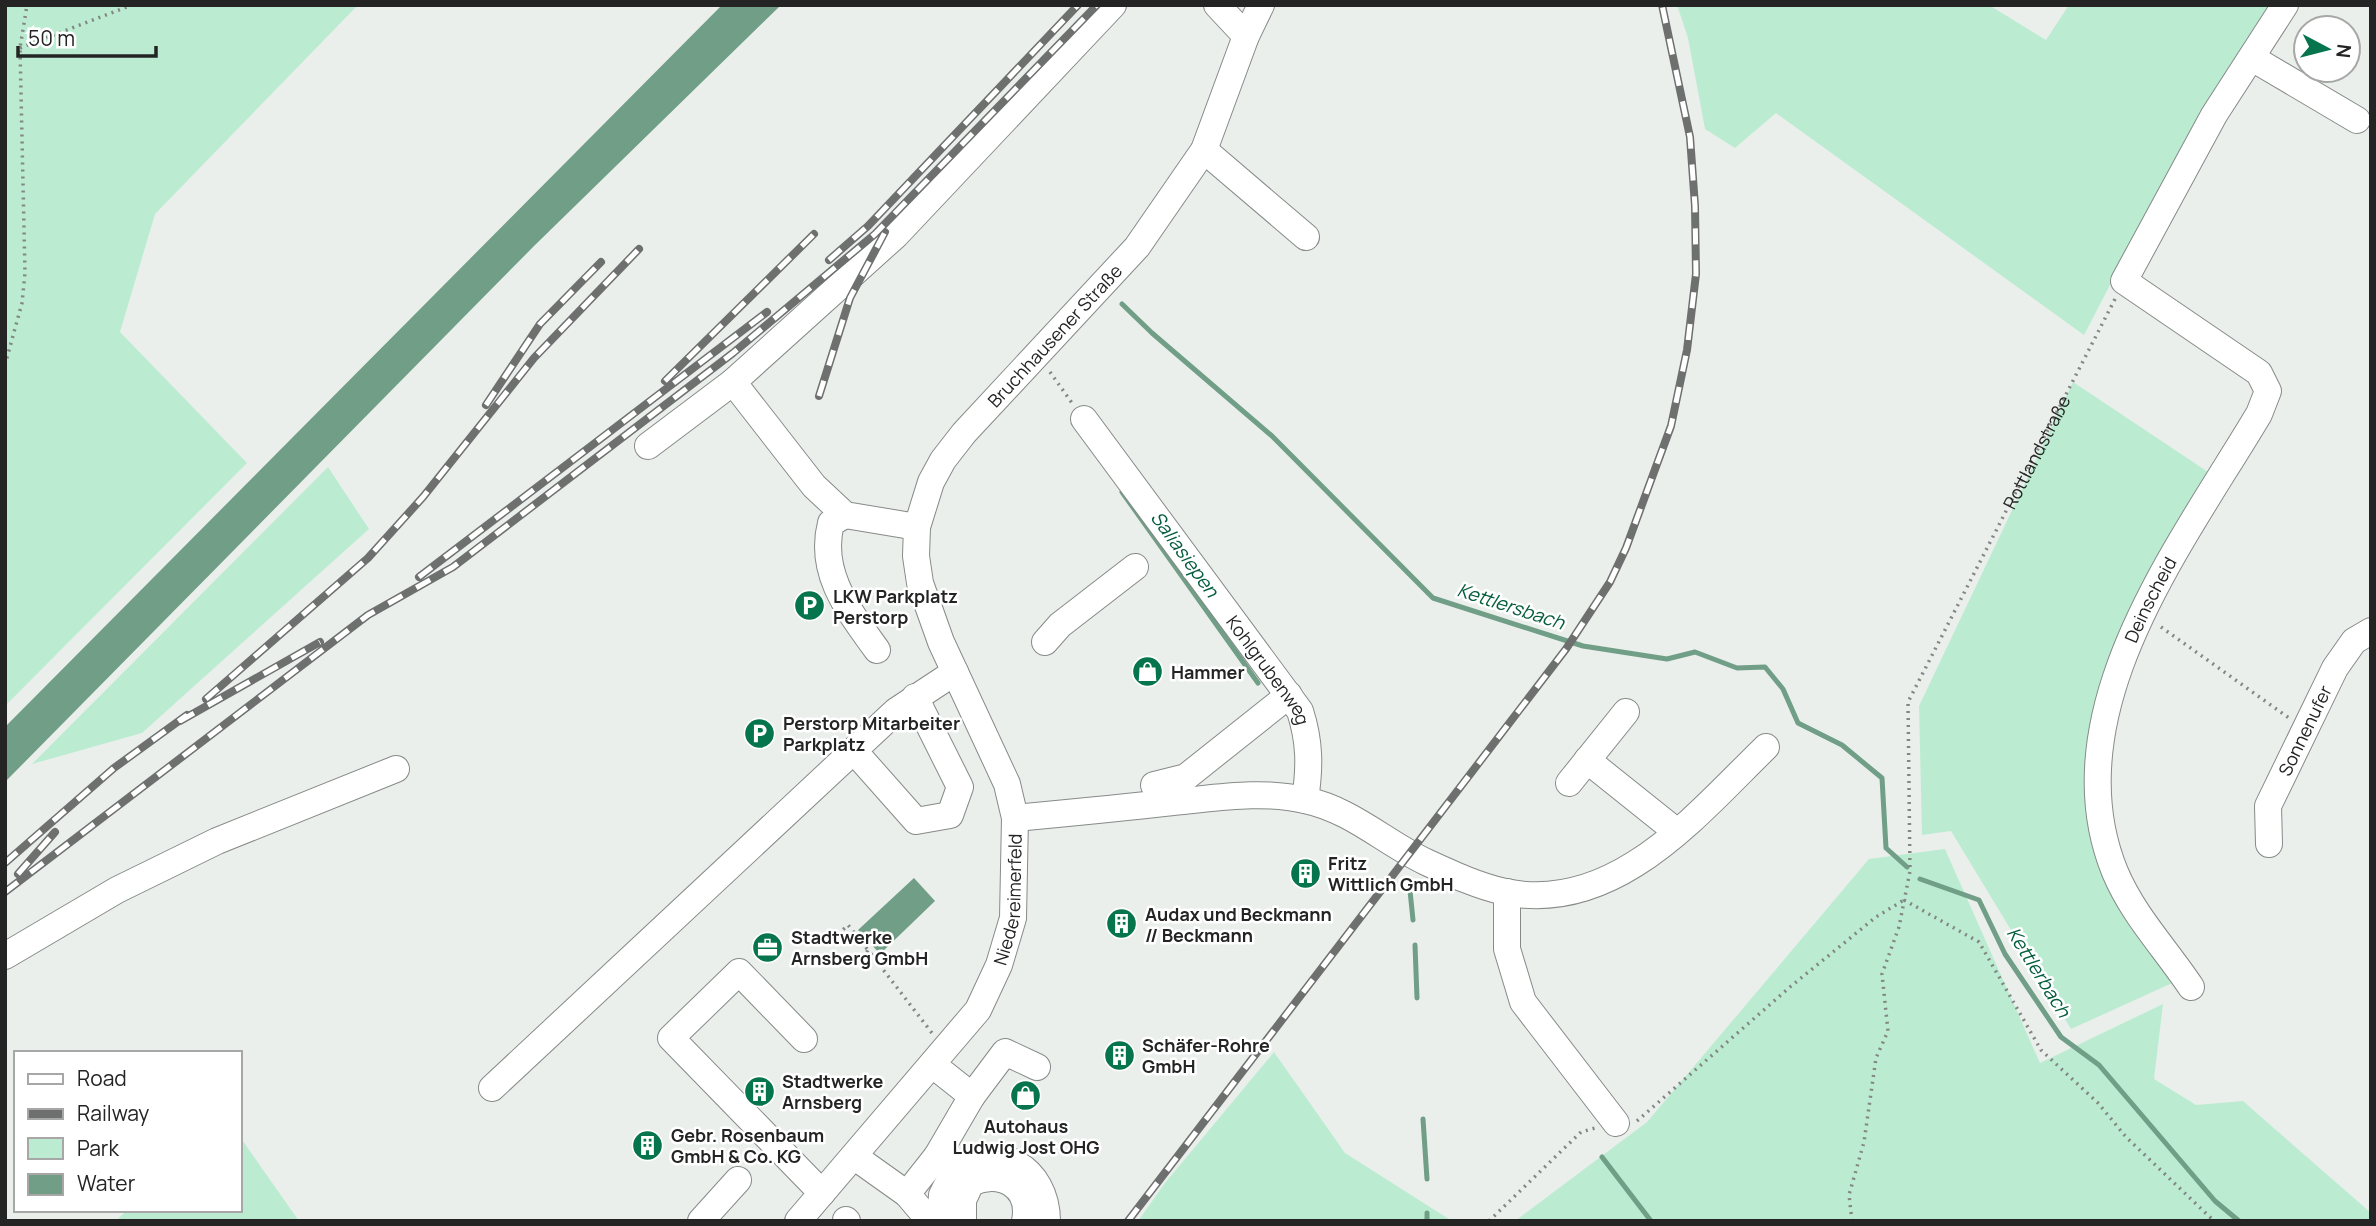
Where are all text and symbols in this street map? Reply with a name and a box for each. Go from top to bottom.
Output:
scale bar [18,14,156,58]
north arrow [2292,14,2362,84]
text: 50 m [28,24,75,52]
text: N [2330,43,2358,59]
street label: Bruchhausener Straße [982,259,1127,412]
street label: Rottlandstraße [1997,391,2076,513]
water label: Saliasiepen [1145,506,1225,603]
street label: Deinscheid [2118,552,2182,646]
water label: Kettlersbach [1454,576,1569,636]
place label: LKW Parkplatz Perstorp [833,584,958,629]
parking icon: LKW Parkplatz Perstorp [793,589,827,623]
street label: Kohlgrubenweg [1221,611,1315,727]
shop icon: Hammer [1131,655,1165,689]
place label: Hammer [1171,660,1245,684]
street label: Sonnenufer [2273,681,2337,780]
place label: Perstorp Mitarbeiter Parkplatz [783,711,960,756]
parking icon: Perstorp Mitarbeiter Parkplatz [743,716,777,750]
street label: Niedereimerfeld [988,833,1027,968]
place label: Fritz Wittlich GmbH [1328,851,1454,896]
building icon: Fritz Wittlich GmbH [1288,856,1322,890]
place label: Audax und Beckmann // Beckmann [1145,902,1332,947]
building icon: Audax und Beckmann // Beckmann [1105,907,1139,941]
water label: Kettlerbach [2001,922,2077,1023]
place label: Stadtwerke Arnsberg GmbH [791,925,928,970]
office icon: Stadtwerke Arnsberg GmbH [751,930,785,964]
place label: Schäfer-Rohre GmbH [1142,1033,1270,1078]
building icon: Schäfer-Rohre GmbH [1102,1038,1136,1072]
legend [14,1051,242,1212]
text: Road [77,1064,127,1092]
place label: Stadtwerke Arnsberg [782,1069,884,1114]
building icon: Stadtwerke Arnsberg [742,1074,776,1108]
shop icon: Autohaus Ludwig Jost OHG [1009,1079,1043,1113]
text: Railway [77,1099,149,1127]
place label: Autohaus Ludwig Jost OHG [953,1114,1099,1159]
place label: Gebr. Rosenbaum GmbH & Co. KG [671,1123,824,1168]
building icon: Gebr. Rosenbaum GmbH & Co. KG [631,1128,665,1162]
text: Park [77,1134,119,1162]
text: Water [77,1169,136,1197]

